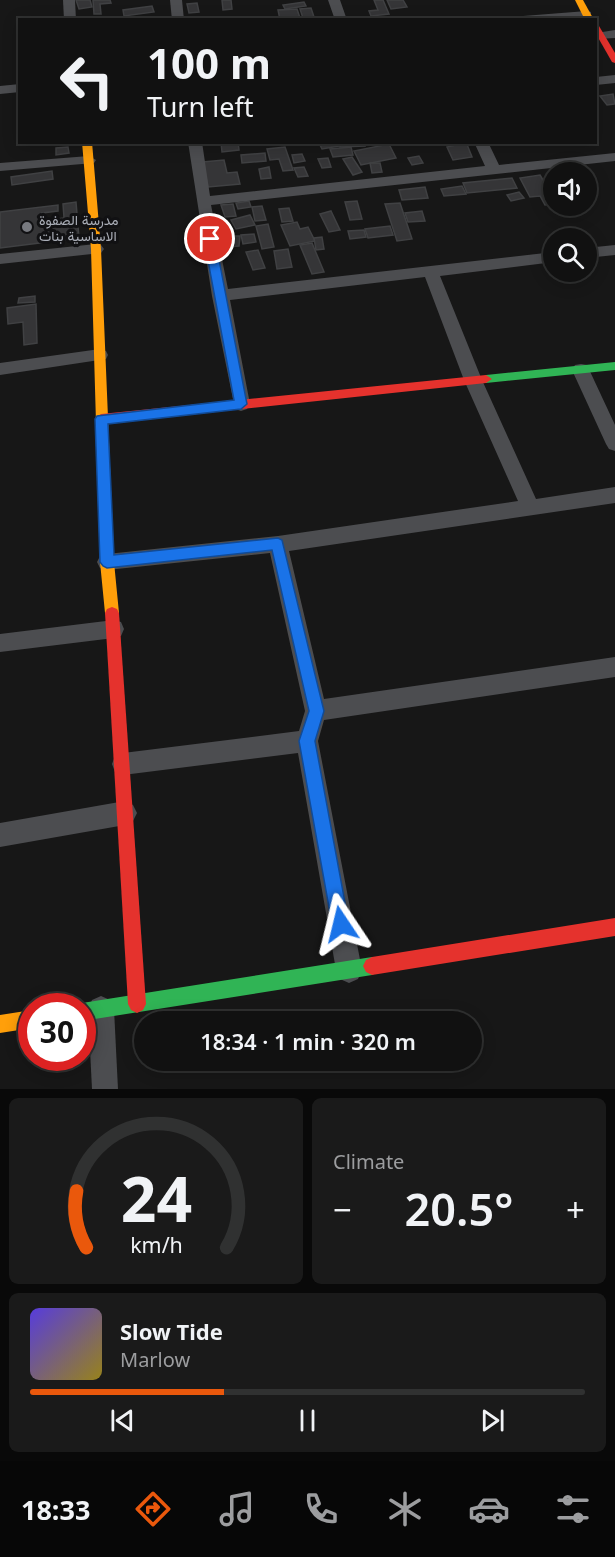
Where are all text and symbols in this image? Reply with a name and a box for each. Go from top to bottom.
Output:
text: 100 m [147,34,271,91]
icon: left [48,42,126,120]
text: Turn left [147,88,253,125]
map controls [543,162,597,282]
button: sound [543,162,597,216]
place label: مدرسة الصفوة الاساسية بنات [39,210,119,245]
pin [184,213,235,264]
marker: مدرسة الصفوة الاساسية بنات [20,220,34,234]
icon: arrive [193,222,226,255]
button: search [543,228,597,282]
position arrow [309,892,373,956]
speed limit sign: 30 [18,993,96,1071]
text: 18:34 · 1 min · 320 m [200,1026,416,1056]
text: Climate [333,1148,404,1175]
text: 24 [120,1155,192,1240]
text: 20.5° [405,1178,513,1239]
text: − [333,1187,352,1232]
text: + [566,1187,585,1232]
text: km/h [130,1230,182,1259]
text: Slow Tide [120,1316,223,1346]
text: Marlow [120,1346,190,1373]
icon: previous [106,1404,139,1437]
icon: pause [291,1404,324,1437]
icon: next [476,1404,509,1437]
icon: directions [132,1488,174,1530]
icon: music [216,1488,258,1530]
icon: phone [300,1488,342,1530]
icon: climate [384,1488,426,1530]
icon: car [468,1488,510,1530]
icon: filters [552,1488,594,1530]
text: 18:33 [21,1491,90,1528]

